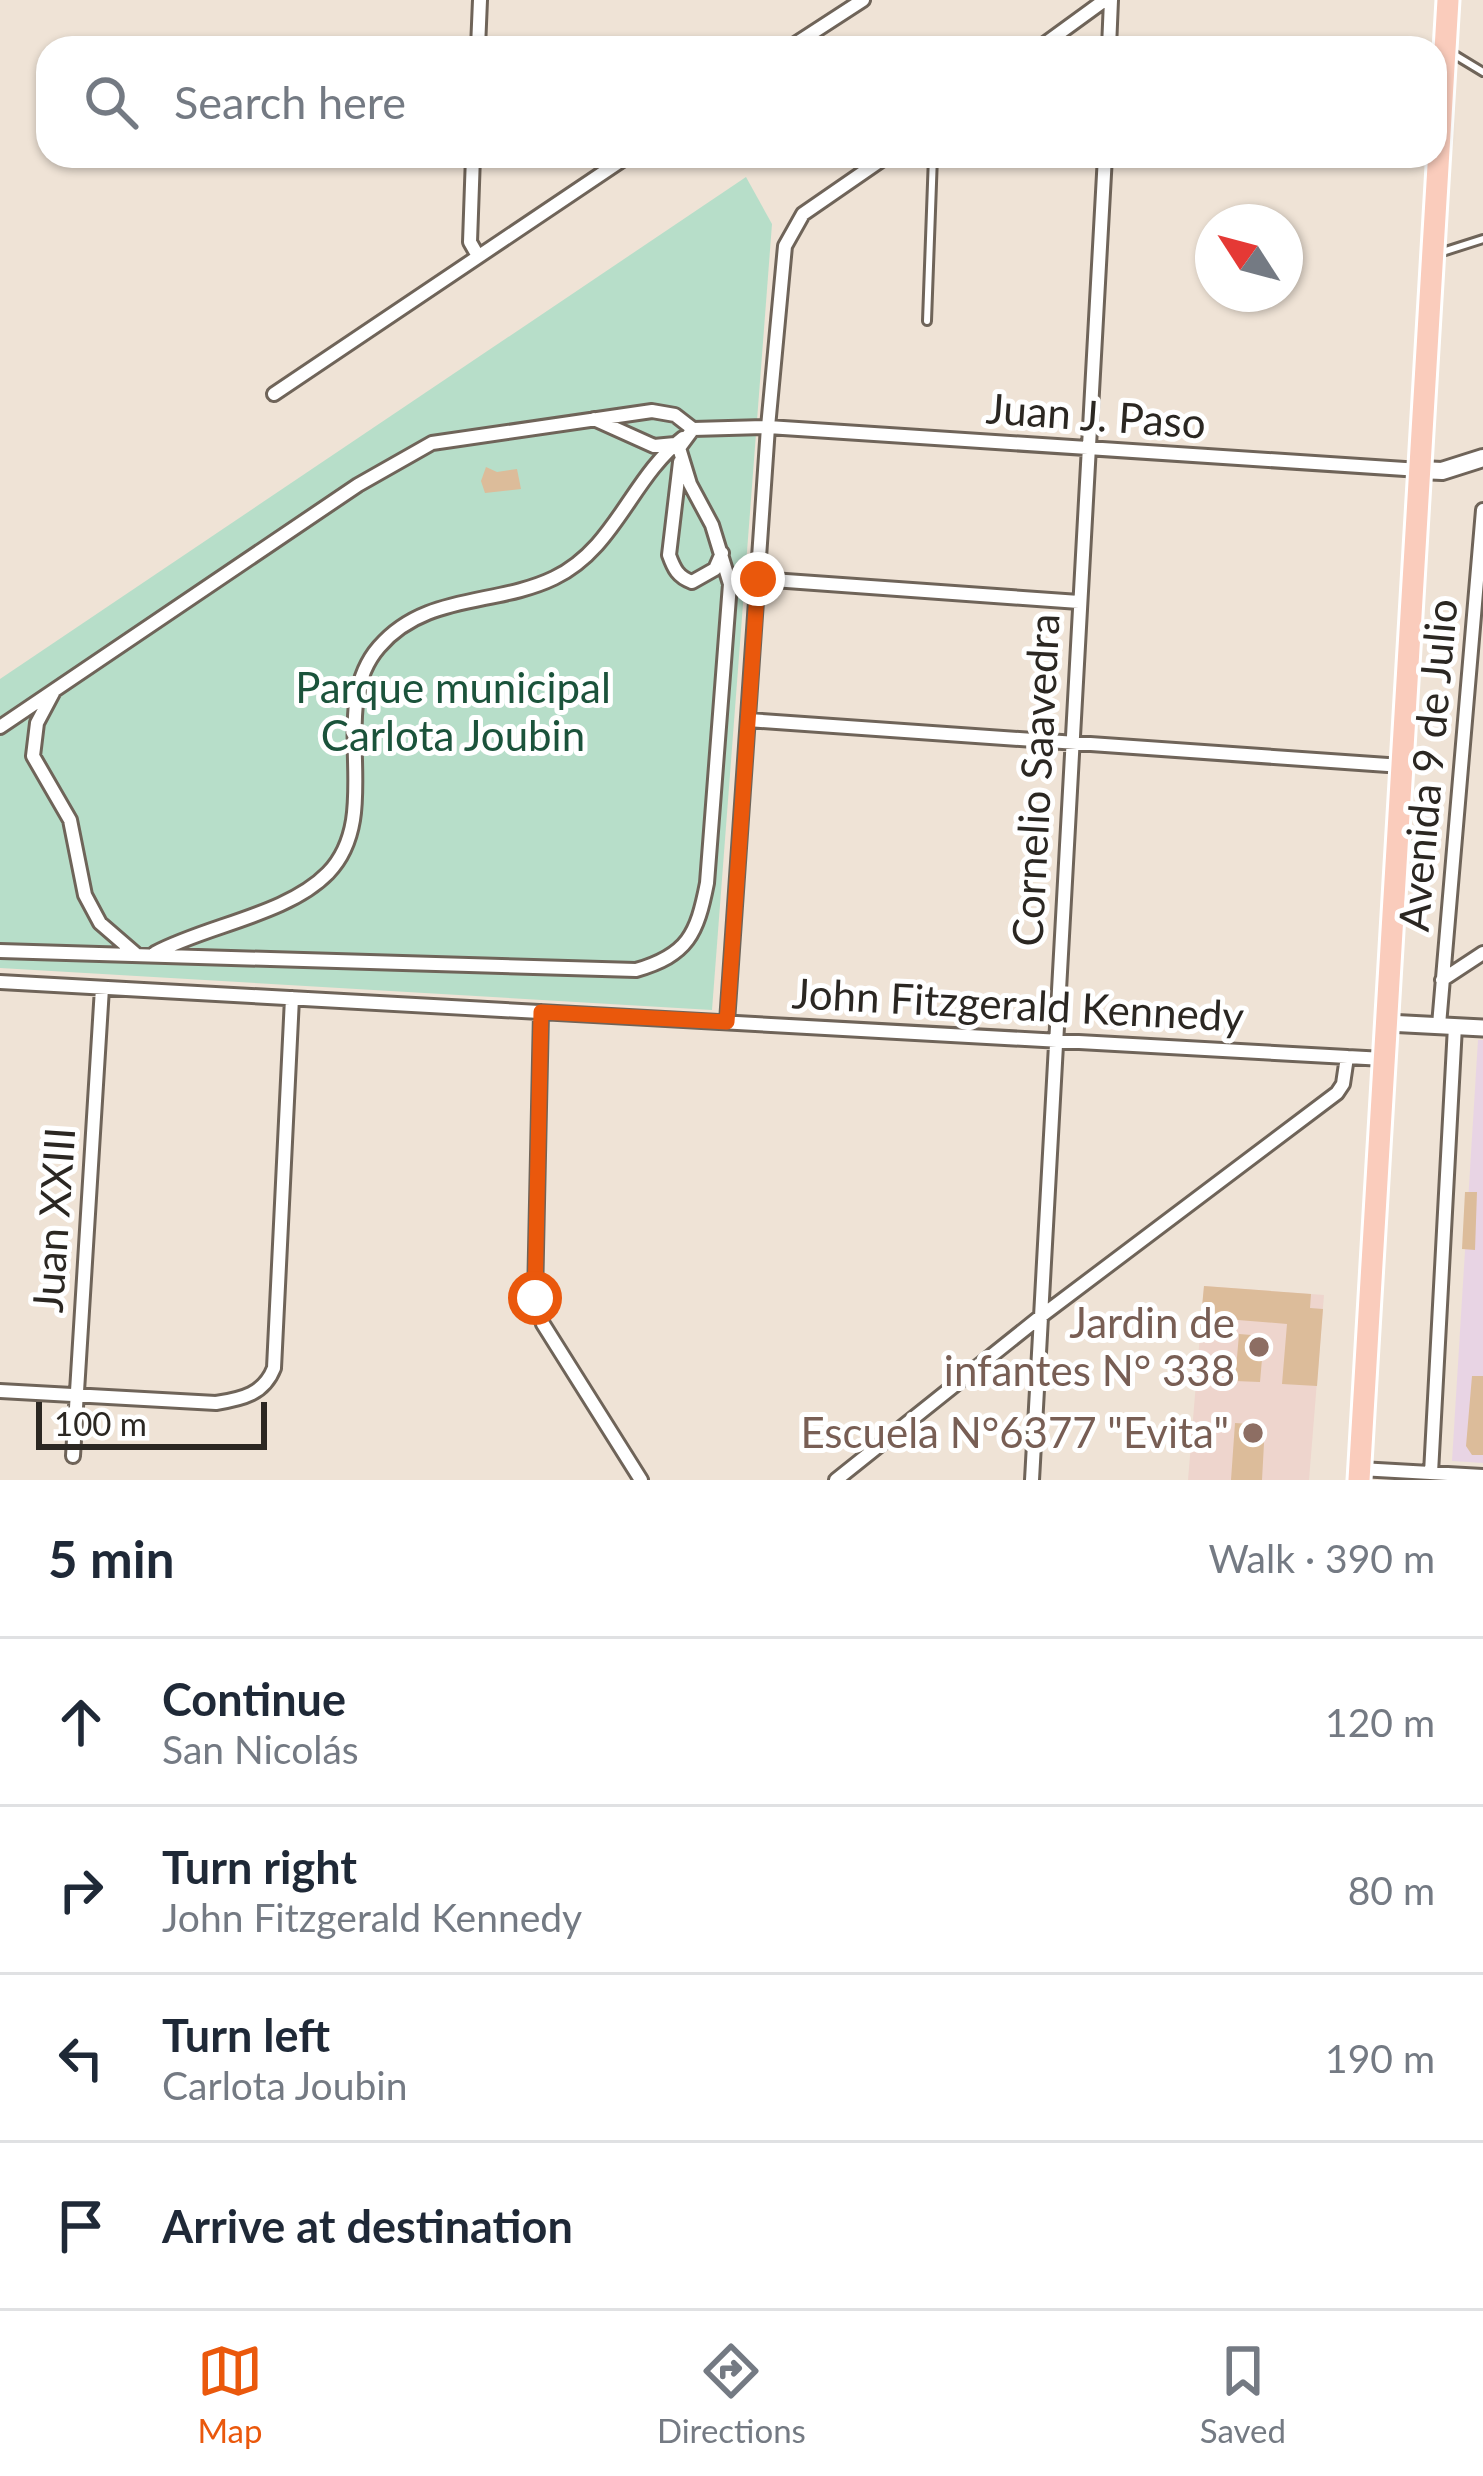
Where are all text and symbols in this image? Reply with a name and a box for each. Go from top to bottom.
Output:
search box [36,36,1447,168]
icon: search [78,69,144,135]
text: Search here [174,75,406,129]
north arrow [1195,204,1303,312]
street label: Juan J. Paso [985,382,1207,448]
route end [731,552,785,606]
street label: Avenida 9 de Julio [1388,597,1466,933]
street label: Cornelio Saavedra [1001,612,1069,948]
park label: Parque municipal Carlota Joubin [295,662,611,760]
street label: John Fitzgerald Kennedy [791,967,1246,1041]
street label: Juan XXIII [22,1126,84,1314]
route start [508,1271,562,1325]
place label: Jardin de infantes N° 338 [944,1297,1235,1395]
marker: Jardin de infantes N° 338 [1246,1334,1272,1360]
scale bar [36,1396,267,1449]
text: 100 m [54,1403,147,1443]
place label: Escuela N°6377 "Evita" [800,1407,1229,1457]
marker: Escuela N°6377 "Evita" [1240,1420,1266,1446]
text: 5 min [48,1528,174,1589]
text: Walk · 390 m [1208,1535,1435,1581]
text: Continue [162,1672,346,1726]
icon: ahead [48,1689,114,1755]
text: 120 m [1325,1699,1435,1745]
text: San Nicolás [162,1726,359,1772]
text: Turn right [162,1840,357,1894]
icon: right [48,1857,114,1923]
text: 80 m [1348,1867,1435,1913]
text: John Fitzgerald Kennedy [162,1894,582,1940]
text: Turn left [162,2008,330,2062]
icon: left [48,2025,114,2091]
text: 190 m [1325,2035,1435,2081]
text: Carlota Joubin [162,2062,407,2108]
icon: arrive [48,2193,114,2259]
text: Arrive at destination [162,2199,573,2253]
tab: Map [197,2338,263,2450]
tab: Directions [657,2338,806,2450]
tab: Saved [1200,2338,1286,2450]

